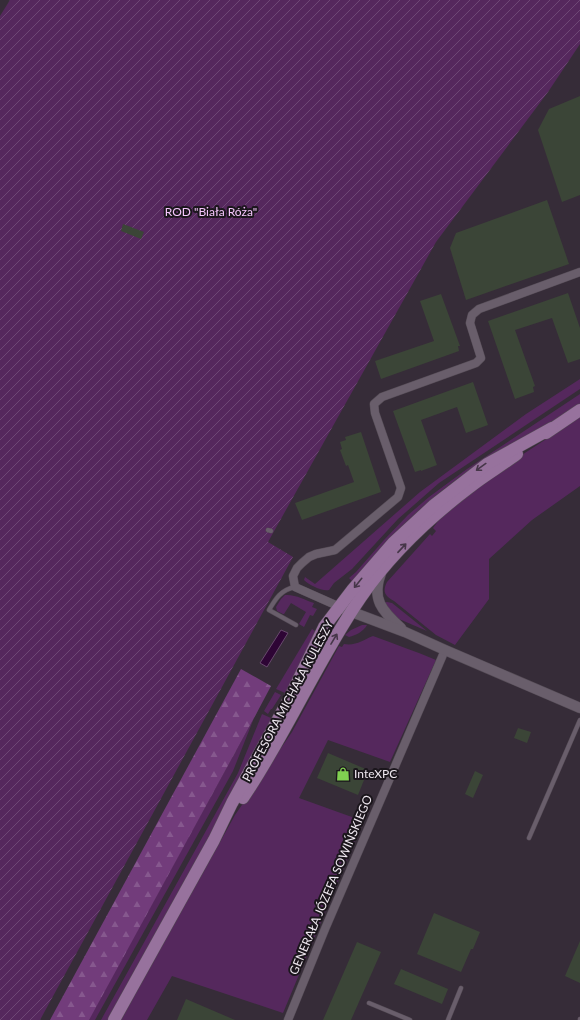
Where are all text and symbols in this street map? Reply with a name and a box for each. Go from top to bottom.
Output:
park label: ROD "Biała Róża" [165,204,257,219]
one-way arrow [476,463,487,472]
one-way arrow [397,544,406,554]
one-way arrow [354,578,363,588]
street label: PROFESORA MICHAŁA KULESZY [239,617,337,784]
one-way arrow [331,633,339,645]
shop icon: InteXPC [335,766,351,782]
place label: InteXPC [354,766,397,781]
street label: GENERAŁA JÓZEFA SOWIŃSKIEGO [286,792,375,977]

